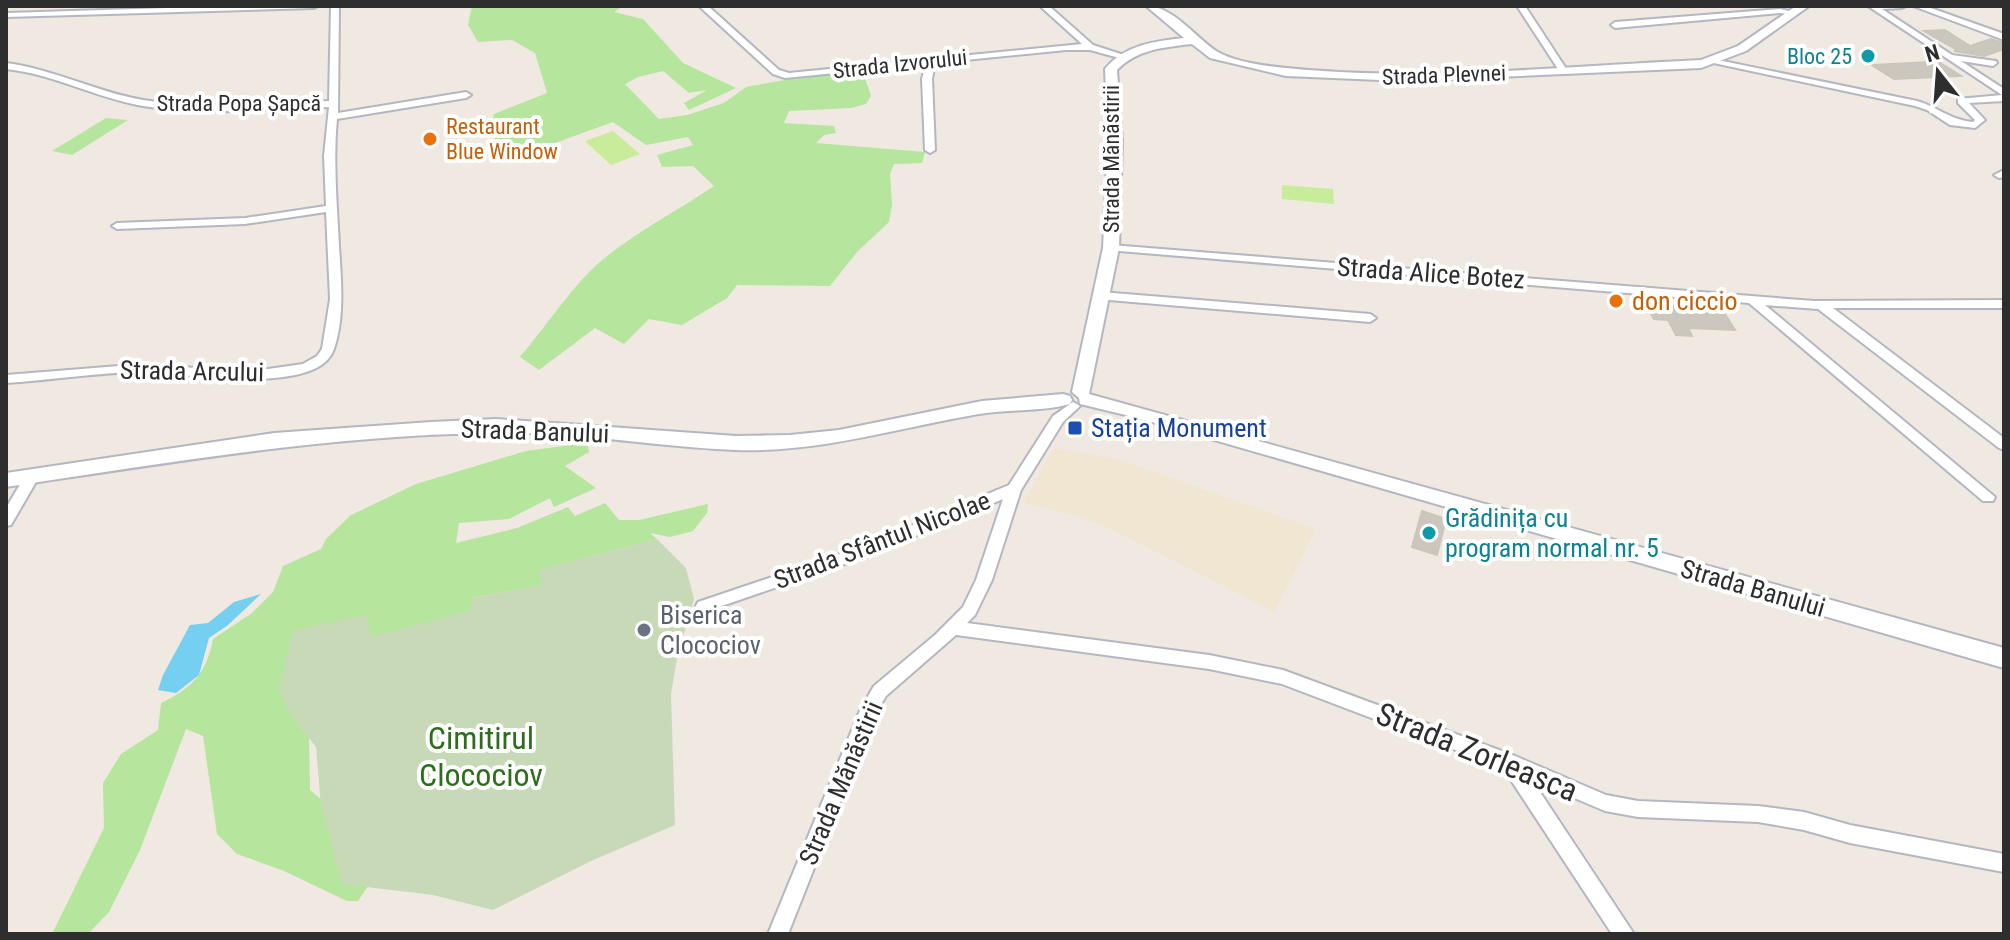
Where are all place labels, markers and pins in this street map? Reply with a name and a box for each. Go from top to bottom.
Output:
place label: Bloc 25 [1787,44,1852,69]
marker: Bloc 25 [1859,47,1877,65]
place label: Restaurant Blue Window [446,114,558,164]
marker: Restaurant Blue Window [421,130,439,148]
place label: don ciccio [1632,286,1738,316]
marker: don ciccio [1607,292,1625,310]
place label: Stația Monument [1091,413,1267,444]
marker: Stația Monument [1066,419,1084,437]
place label: Grădinița cu program normal nr. 5 [1445,503,1659,563]
marker: Grădinița cu program normal nr. 5 [1420,524,1438,542]
place label: Biserica Clocociov [660,600,761,660]
marker: Biserica Clocociov [635,621,653,639]

